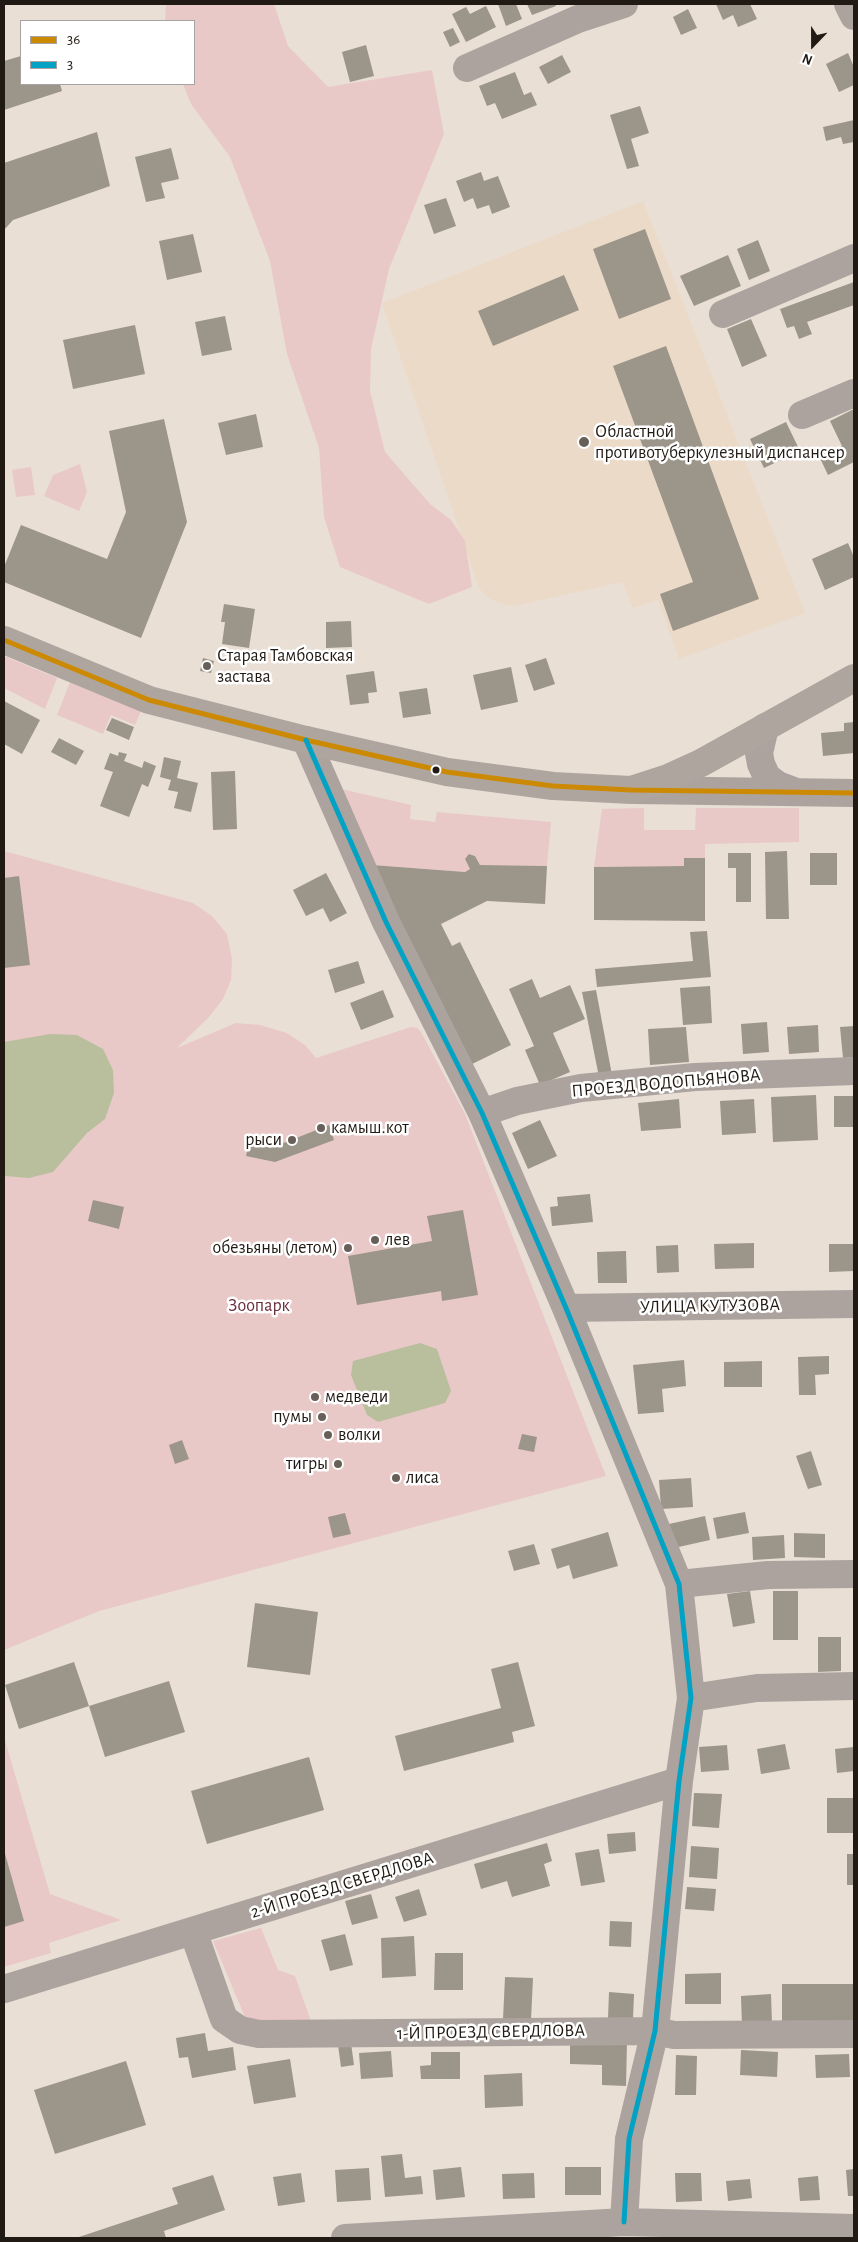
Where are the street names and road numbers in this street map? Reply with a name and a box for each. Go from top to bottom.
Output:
street label: ПРОЕЗД ВОДОПЬЯНОВА [571,1064,761,1102]
street label: УЛИЦА КУТУЗОВА [640,1294,780,1318]
street label: 2-Й ПРОЕЗД СВЕРДЛОВА [248,1847,436,1923]
street label: 1-Й ПРОЕЗД СВЕРДЛОВА [397,2020,585,2044]

